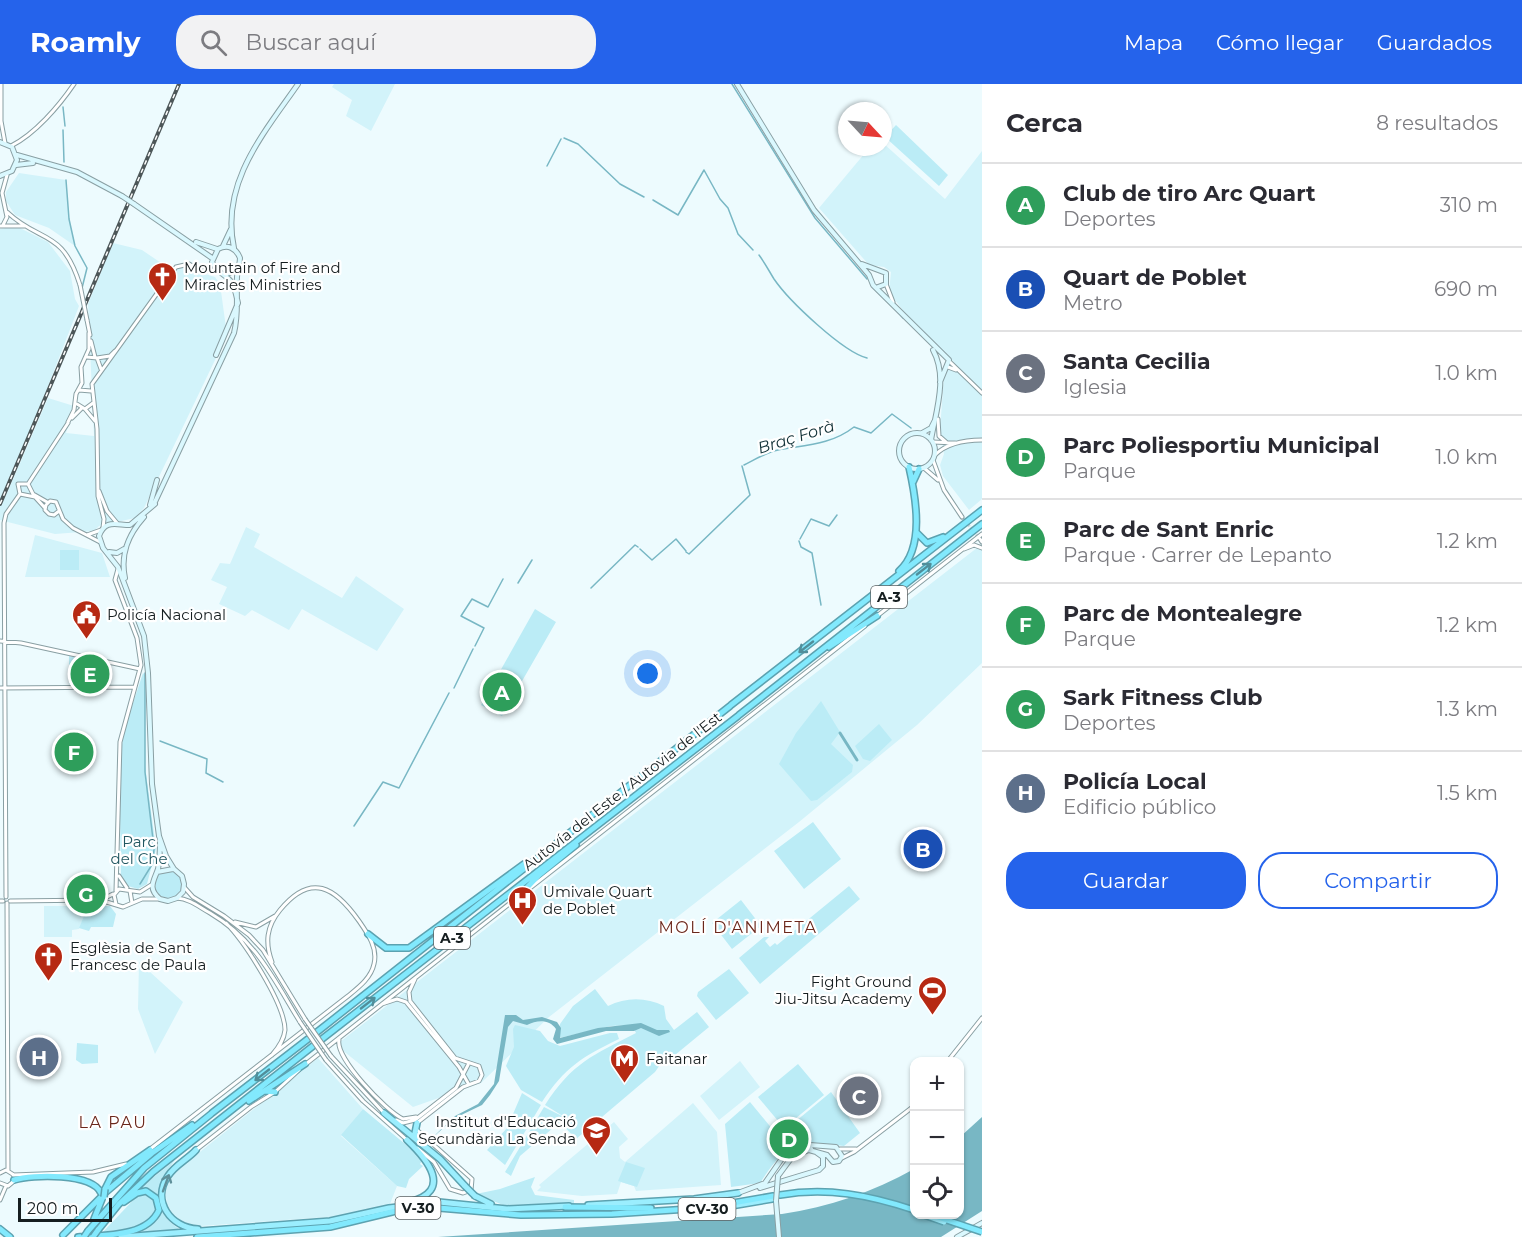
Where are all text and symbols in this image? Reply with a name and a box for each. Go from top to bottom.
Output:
search box [176,15,596,69]
text: Roamly [30,25,140,59]
icon: search [197,26,230,59]
text: Buscar aquí [245,29,376,56]
text: Mapa [1124,30,1183,55]
text: Cómo llegar [1216,30,1344,55]
text: Guardados [1377,30,1492,55]
north arrow [838,102,892,156]
text: Cerca [1006,107,1083,139]
text: 8 resultados [1376,111,1498,135]
text: Club de tiro Arc Quart [1063,180,1316,207]
text: A [1018,193,1033,217]
text: 310 m [1440,193,1498,217]
text: Deportes [1063,207,1156,231]
place label: Mountain of Fire and Miracles Ministries [184,258,341,294]
church icon: Mountain of Fire and Miracles Ministries [147,260,179,302]
text: Quart de Poblet [1063,264,1247,291]
text: B [1018,277,1033,301]
text: 690 m [1434,277,1498,301]
text: Metro [1063,291,1123,315]
text: Santa Cecilia [1063,348,1211,375]
text: C [1018,361,1033,385]
text: 1.0 km [1435,361,1498,385]
text: Iglesia [1063,375,1127,399]
water label: Braç Forà [755,416,837,458]
text: Parc Poliesportiu Municipal [1063,432,1380,459]
text: D [1017,445,1034,469]
text: 1.0 km [1435,445,1498,469]
text: Parque [1063,459,1136,483]
text: Parc de Sant Enric [1063,516,1274,543]
text: E [1019,529,1032,553]
text: 1.2 km [1437,529,1498,553]
text: Parque · Carrer de Lepanto [1063,543,1332,567]
one-way arrow [916,563,932,576]
road number: A-3 [871,586,907,608]
public building icon: Policía Nacional [70,598,102,640]
text: Parc de Montealegre [1063,600,1302,627]
place label: Policía Nacional [107,605,226,624]
text: F [1019,613,1032,637]
text: 1.2 km [1437,613,1498,637]
text: Parque [1063,627,1136,651]
one-way arrow [798,640,814,653]
pin: E [70,652,110,696]
your location [633,659,662,688]
pin: A [482,670,522,714]
text: Sark Fitness Club [1063,684,1263,711]
text: G [1018,697,1033,721]
text: 1.3 km [1437,697,1498,721]
street label: Autovía del Este / Autovia de l'Est [519,707,725,875]
text: Deportes [1063,711,1156,735]
pin: F [54,730,94,774]
text: Policía Local [1063,768,1207,795]
text: H [1017,781,1034,805]
text: 1.5 km [1437,781,1498,805]
text: Edificio público [1063,795,1216,819]
pin: B [904,826,942,872]
park label: Parc del Che [110,832,168,868]
button: Guardar [1006,852,1246,909]
button: Compartir [1258,852,1498,909]
pin: G [66,872,106,916]
place label: Umivale Quart de Poblet [543,882,652,918]
hospital icon: Umivale Quart de Poblet [506,884,538,926]
district label: MOLÍ D'ANIMETA [658,918,818,937]
road number: A-3 [434,927,470,949]
place label: Esglèsia de Sant Francesc de Paula [70,938,206,974]
church icon: Esglèsia de Sant Francesc de Paula [33,940,65,982]
place label: Fight Ground Jiu-Jitsu Academy [774,972,913,1008]
sports icon: Fight Ground Jiu-Jitsu Academy [917,974,949,1016]
one-way arrow [360,997,376,1010]
pin: H [20,1034,58,1080]
metro station icon: Faitanar [609,1042,641,1084]
place label: Faitanar [646,1049,708,1068]
map controls [910,1057,964,1219]
button: + [910,1057,964,1111]
one-way arrow [254,1068,270,1081]
pin: C [840,1074,878,1118]
button: − [910,1111,964,1165]
place label: Institut d'Educació Secundària La Senda [418,1112,576,1148]
district label: LA PAU [79,1113,147,1132]
school or university icon: Institut d'Educació Secundària La Senda [581,1114,613,1156]
pin: D [770,1116,808,1162]
button: locate [910,1165,964,1219]
one-way arrow [161,1175,172,1193]
scale bar [18,1195,112,1222]
road number: V-30 [396,1197,440,1219]
road number: CV-30 [678,1198,736,1220]
text: 200 m [27,1199,78,1218]

